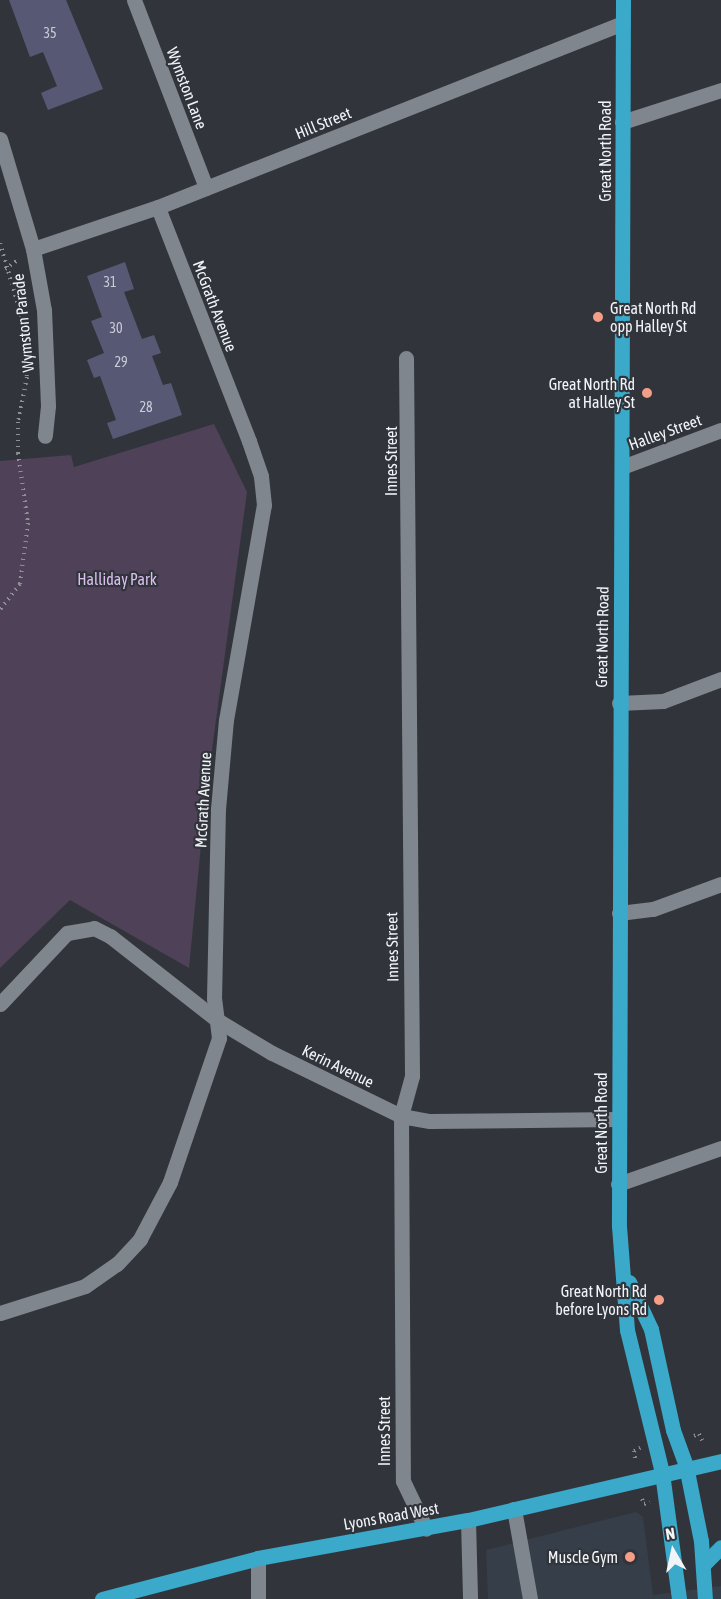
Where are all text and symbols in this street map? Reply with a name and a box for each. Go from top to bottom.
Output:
house number: 35 [43,25,57,41]
street label: Wymston Lane [163,44,211,132]
street label: Great North Road [595,100,615,202]
street label: Hill Street [292,103,354,143]
street label: McGrath Avenue [189,258,241,354]
street label: Wymston Parade [8,273,38,373]
house number: 31 [103,274,117,290]
place label: Great North Rd opp Halley St [610,298,696,336]
marker: Great North Rd opp Halley St [591,310,605,324]
house number: 30 [109,320,123,336]
house number: 29 [114,354,128,370]
place label: Great North Rd at Halley St [549,374,635,412]
marker: Great North Rd at Halley St [640,386,654,400]
house number: 28 [139,399,153,415]
street label: Halley Street [626,410,704,454]
street label: Innes Street [381,426,401,496]
park label: Halliday Park [77,569,157,589]
street label: Great North Road [592,586,612,688]
street label: McGrath Avenue [191,752,215,848]
street label: Innes Street [382,912,402,982]
street label: Kerin Avenue [299,1040,377,1092]
street label: Great North Road [591,1072,611,1174]
place label: Great North Rd before Lyons Rd [555,1281,647,1319]
marker: Great North Rd before Lyons Rd [652,1293,666,1307]
street label: Innes Street [374,1396,394,1466]
street label: Lyons Road West [342,1498,440,1534]
north arrow [643,1521,703,1581]
text: N [664,1524,676,1543]
place label: Muscle Gym [548,1547,618,1567]
marker: Muscle Gym [623,1550,637,1564]

